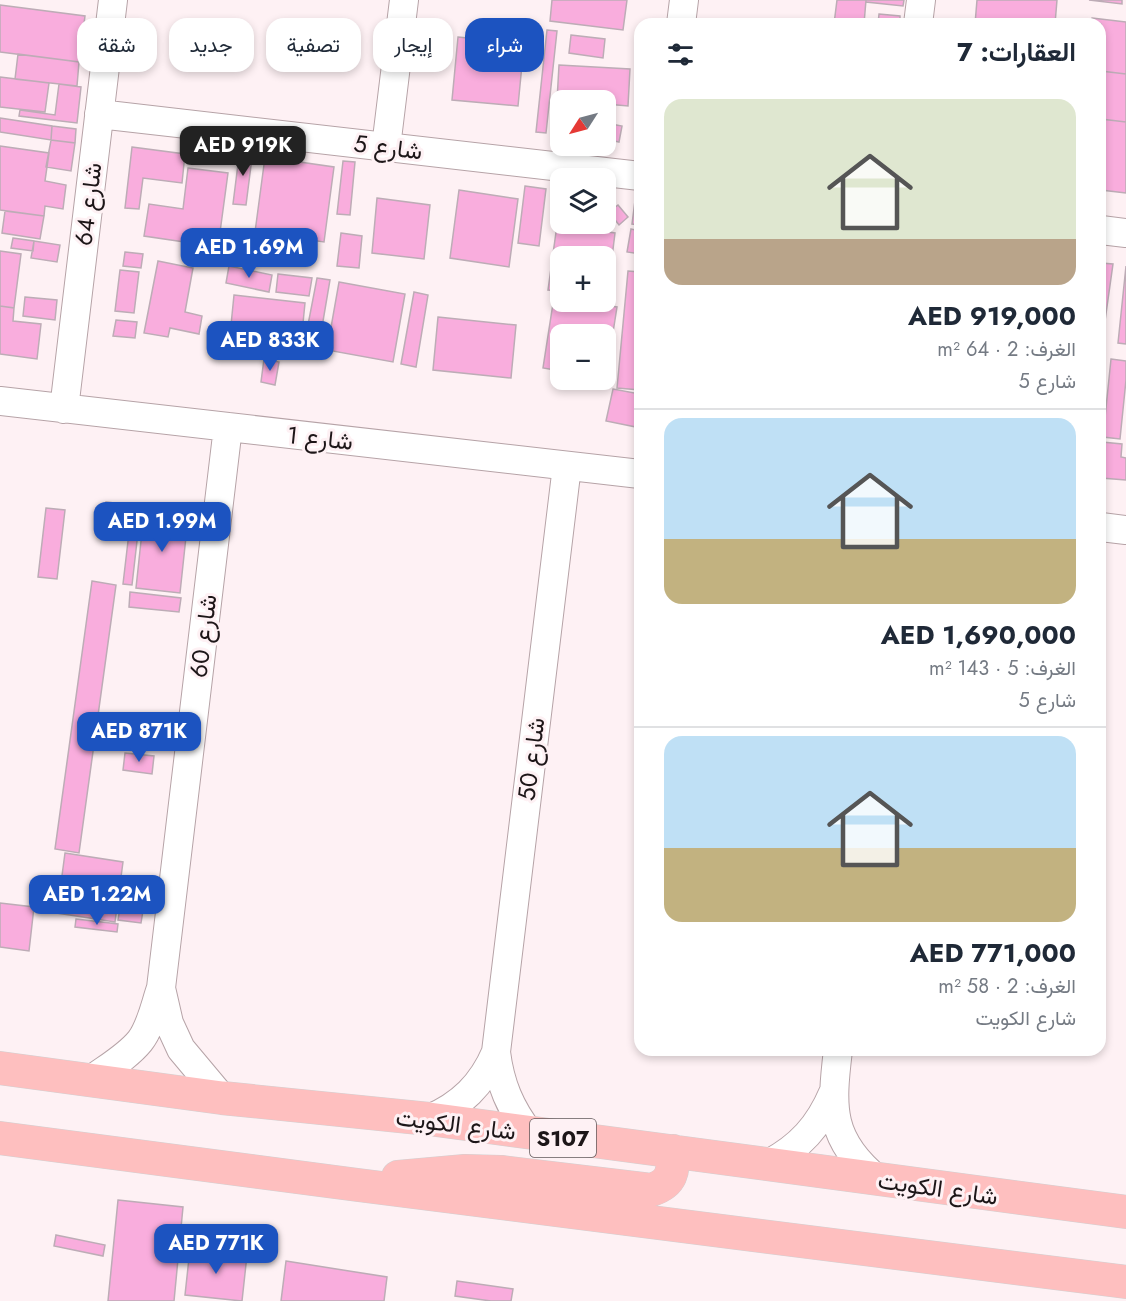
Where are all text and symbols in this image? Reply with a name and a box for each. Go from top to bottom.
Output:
chip: شقة [77,18,157,72]
chip: جديد [169,18,254,72]
chip: تصفية [266,18,361,72]
chip: إيجار [373,18,453,72]
chip: شراء [465,18,544,72]
text: العقارات: 7 [957,33,1076,71]
icon: filters [664,38,697,71]
north arrow [550,90,616,156]
map controls [550,90,616,390]
street label: شارع 5 [352,125,424,169]
pin: AED 919K [181,126,305,177]
text: AED 919K [194,131,292,160]
icon: home [816,138,924,246]
street label: شارع 64 [66,161,110,247]
button: layers [550,168,616,234]
pin: AED 1.69M [180,228,318,279]
text: AED 1.69M [195,233,303,262]
button: + [550,246,616,312]
text: AED 919,000 [908,297,1076,335]
pin: AED 833K [208,321,332,372]
button: − [550,324,616,390]
text: AED 833K [221,326,319,355]
text: الغرف: 2 · 64 m² [937,335,1076,364]
text: شارع 5 [1018,367,1076,396]
street label: شارع 1 [285,417,355,459]
icon: home [816,457,924,565]
pin: AED 1.99M [93,502,231,553]
text: AED 1.99M [108,507,216,536]
street label: شارع 60 [181,592,225,680]
text: AED 1,690,000 [881,616,1076,654]
text: الغرف: 5 · 143 m² [929,654,1076,683]
text: شارع 5 [1018,686,1076,715]
pin: AED 871K [77,712,201,763]
street label: شارع 50 [509,715,553,803]
text: AED 871K [91,717,187,746]
icon: home [816,775,924,883]
pin: AED 1.22M [28,875,166,926]
text: AED 1.22M [43,880,151,909]
text: AED 771,000 [910,934,1076,972]
text: الغرف: 2 · 58 m² [938,972,1076,1001]
text: شارع الكويت [975,1004,1076,1033]
street label: شارع الكويت [394,1099,518,1149]
road number: S107 [530,1119,596,1157]
street label: شارع الكويت [876,1162,1000,1214]
pin: AED 771K [154,1224,278,1275]
text: AED 771K [168,1229,264,1258]

